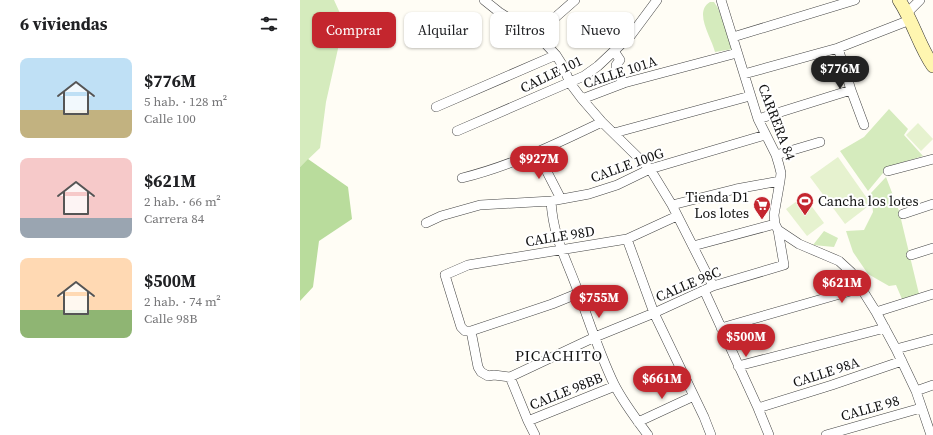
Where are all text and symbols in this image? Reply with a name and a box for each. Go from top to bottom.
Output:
text: 6 viviendas [20,12,107,36]
chip: Comprar [312,12,396,48]
chip: Alquilar [404,12,482,48]
chip: Filtros [490,12,559,48]
chip: Nuevo [567,12,634,48]
icon: filters [258,13,280,35]
street label: CALLE 101 [517,50,585,98]
street label: CALLE 101A [581,51,660,93]
pin: $776M [812,56,868,90]
text: $776M [820,60,860,77]
text: $776M [144,69,196,93]
icon: home [52,74,100,122]
street label: CARRERA 84 [753,81,801,163]
text: 5 hab. · 128 m² [144,93,227,110]
text: Calle 100 [144,110,196,127]
street label: CALLE 100G [588,142,667,187]
pin: $927M [511,146,567,180]
text: $927M [519,150,559,167]
text: $621M [144,169,196,193]
icon: home [52,174,100,222]
place label: Tienda D1 Los lotes [686,187,749,223]
sports icon: Cancha los lotes [795,191,815,216]
place label: Cancha los lotes [818,191,919,211]
text: 2 hab. · 66 m² [144,193,221,210]
supermarket icon: Tienda D1 Los lotes [752,195,772,220]
text: Carrera 84 [144,210,204,227]
street label: CALLE 98D [524,221,596,251]
street label: CALLE 98C [652,261,724,307]
text: $500M [144,269,196,293]
pin: $621M [814,270,870,304]
icon: home [52,274,100,322]
text: $621M [822,274,862,291]
pin: $755M [571,285,627,319]
text: $755M [579,289,619,306]
text: 2 hab. · 74 m² [144,293,221,310]
text: Calle 98B [144,310,197,327]
pin: $500M [718,324,774,358]
text: $500M [726,328,766,345]
district label: PICACHITO [515,345,603,366]
street label: CALLE 98A [790,352,863,392]
pin: $661M [634,366,690,400]
street label: CALLE 98BB [526,367,606,415]
text: $661M [642,370,682,387]
street label: CALLE 98 [838,390,902,426]

